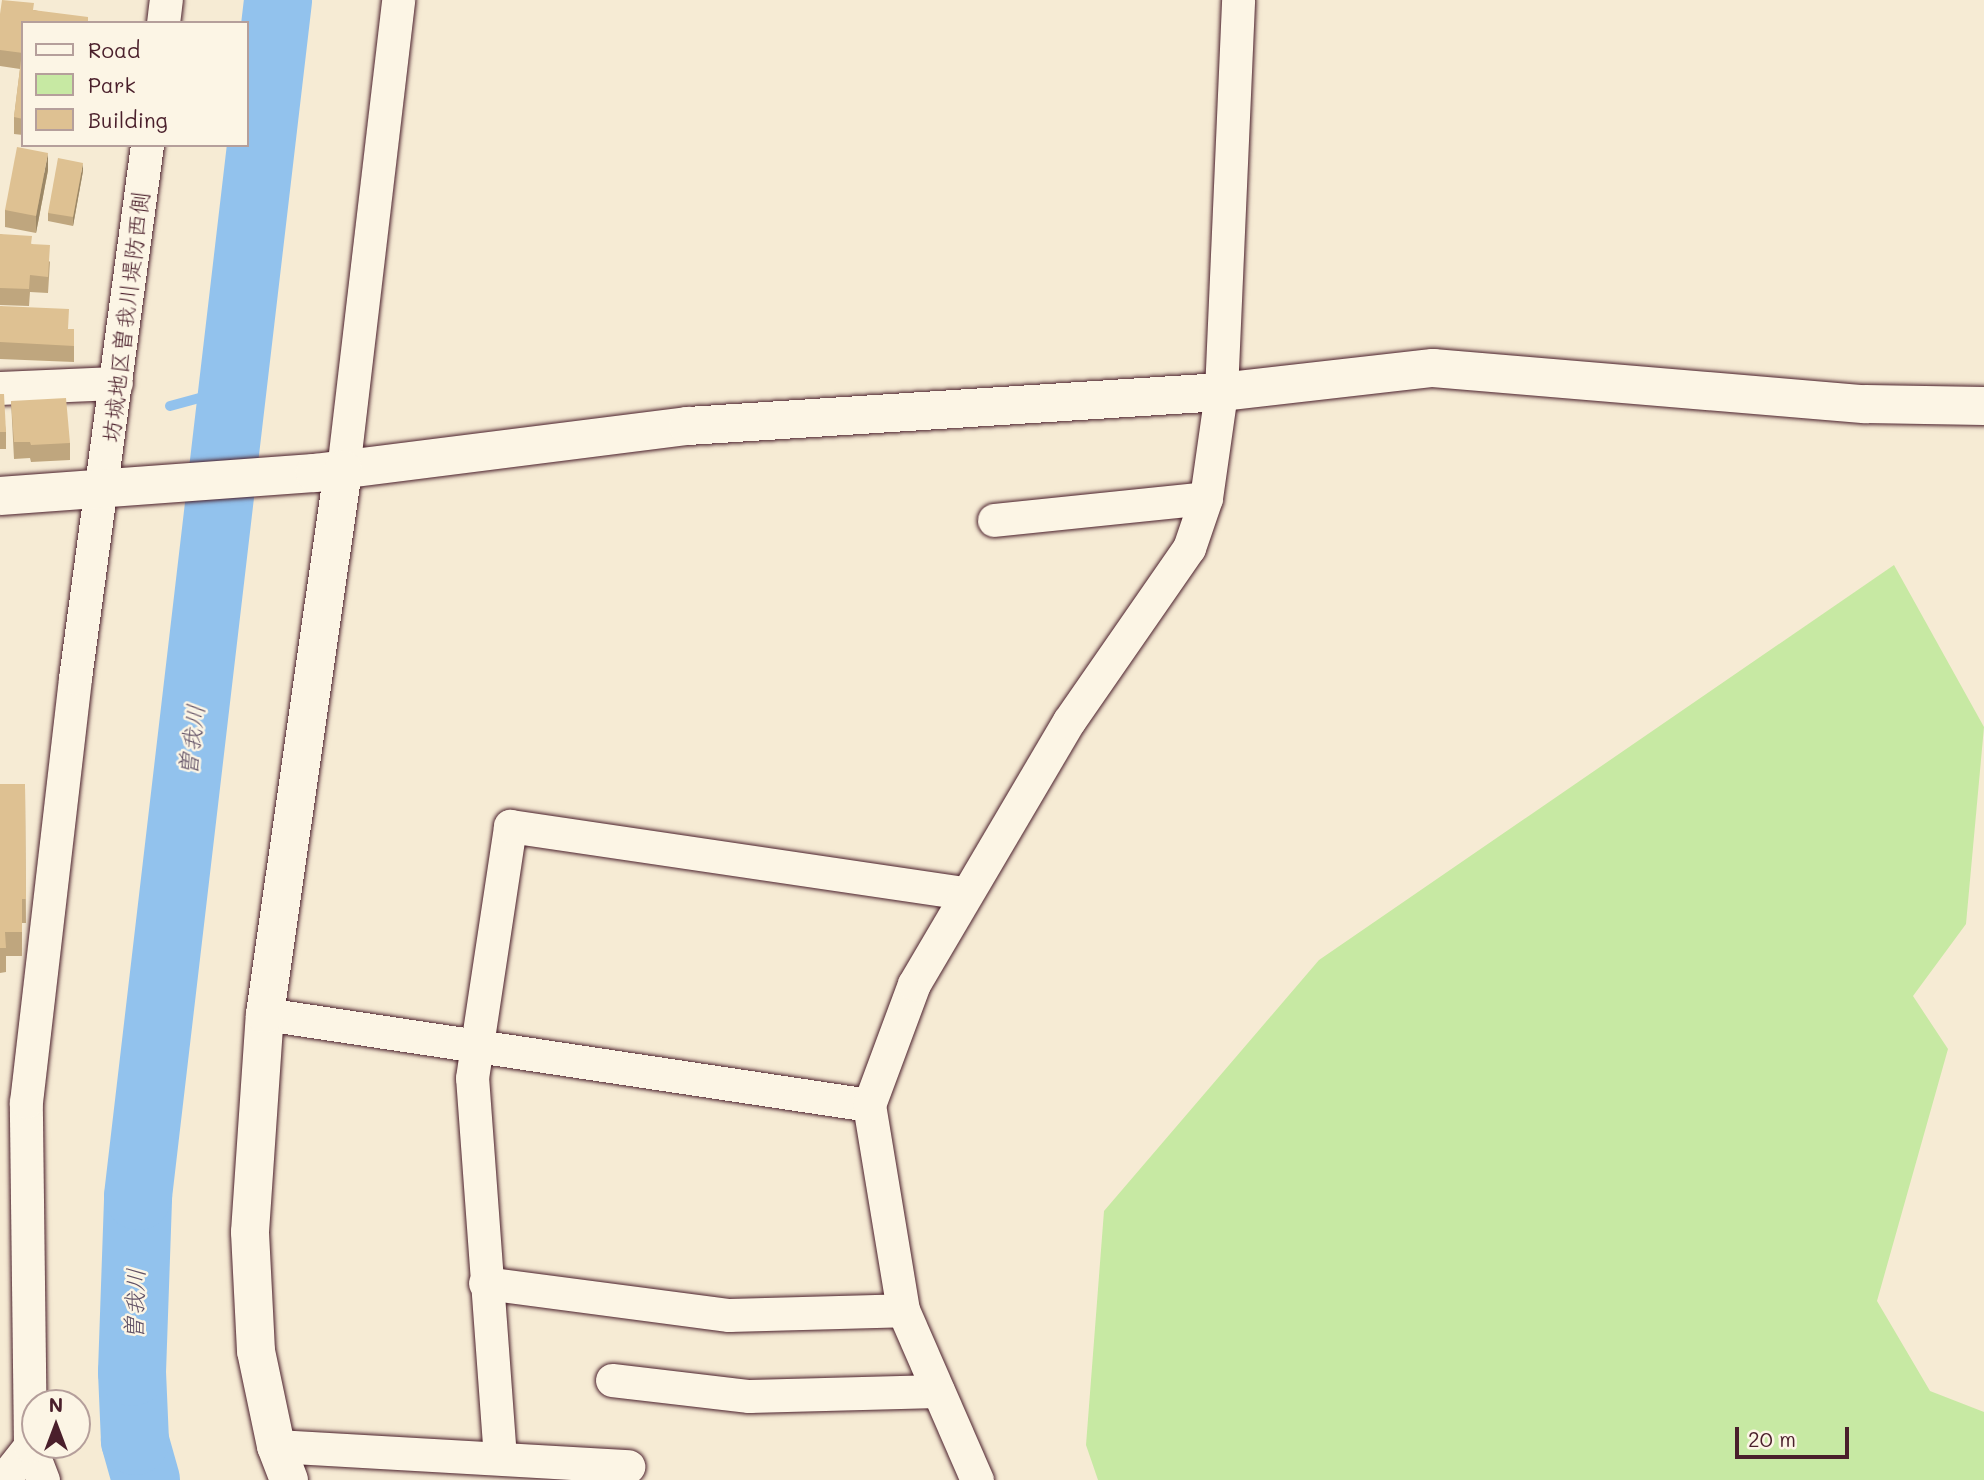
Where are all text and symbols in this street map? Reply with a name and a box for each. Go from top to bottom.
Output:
legend [21,21,248,147]
text: Road [88,36,140,63]
text: Park [88,71,136,98]
text: Building [88,106,168,133]
street label: 坊城地区曽我川堤防西側 [96,190,154,444]
water label: 曽我川 [172,703,210,777]
water label: 曽我川 [118,1268,150,1340]
north arrow [21,1389,91,1459]
text: N [49,1392,63,1417]
scale bar [1739,1414,1853,1458]
text: 20 m [1748,1425,1796,1452]

